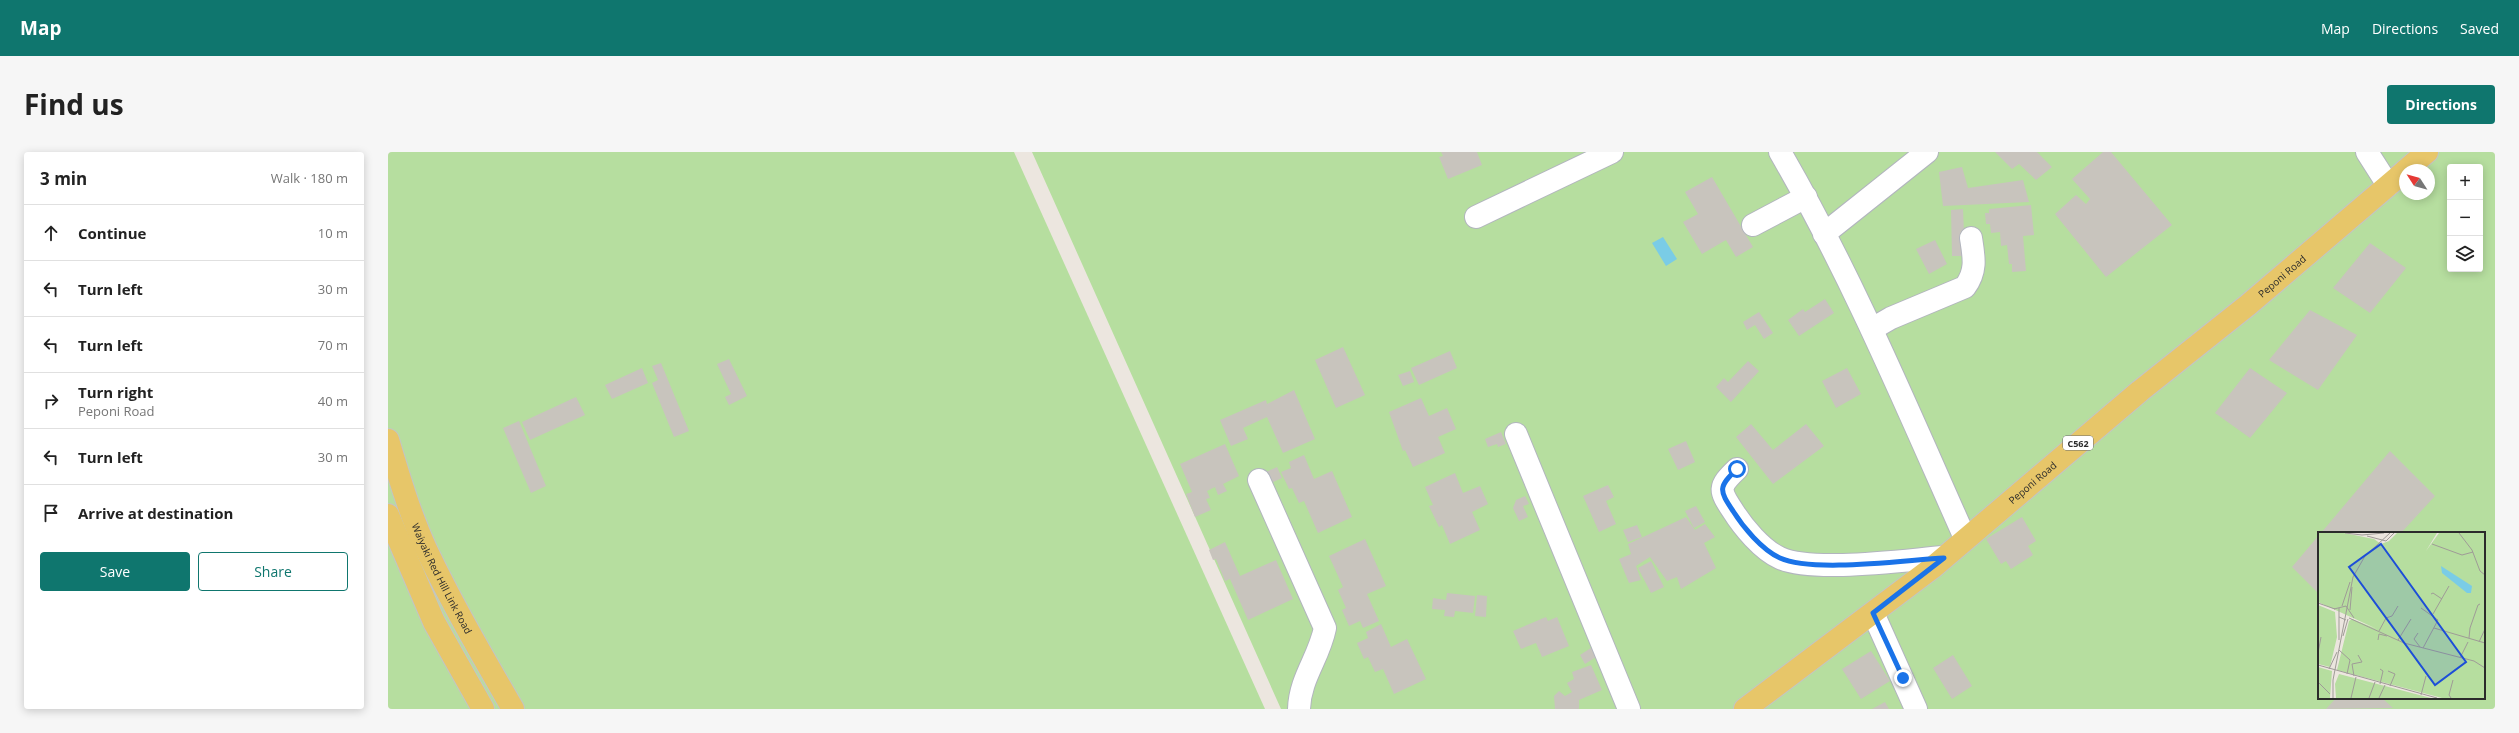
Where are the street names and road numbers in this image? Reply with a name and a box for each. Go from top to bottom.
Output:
street label: Peponi Road [2255,252,2309,300]
road number: C562 [2063,436,2093,450]
street label: Peponi Road [2005,458,2059,507]
street label: Waiyaki Red Hill Link Road [409,521,476,636]

